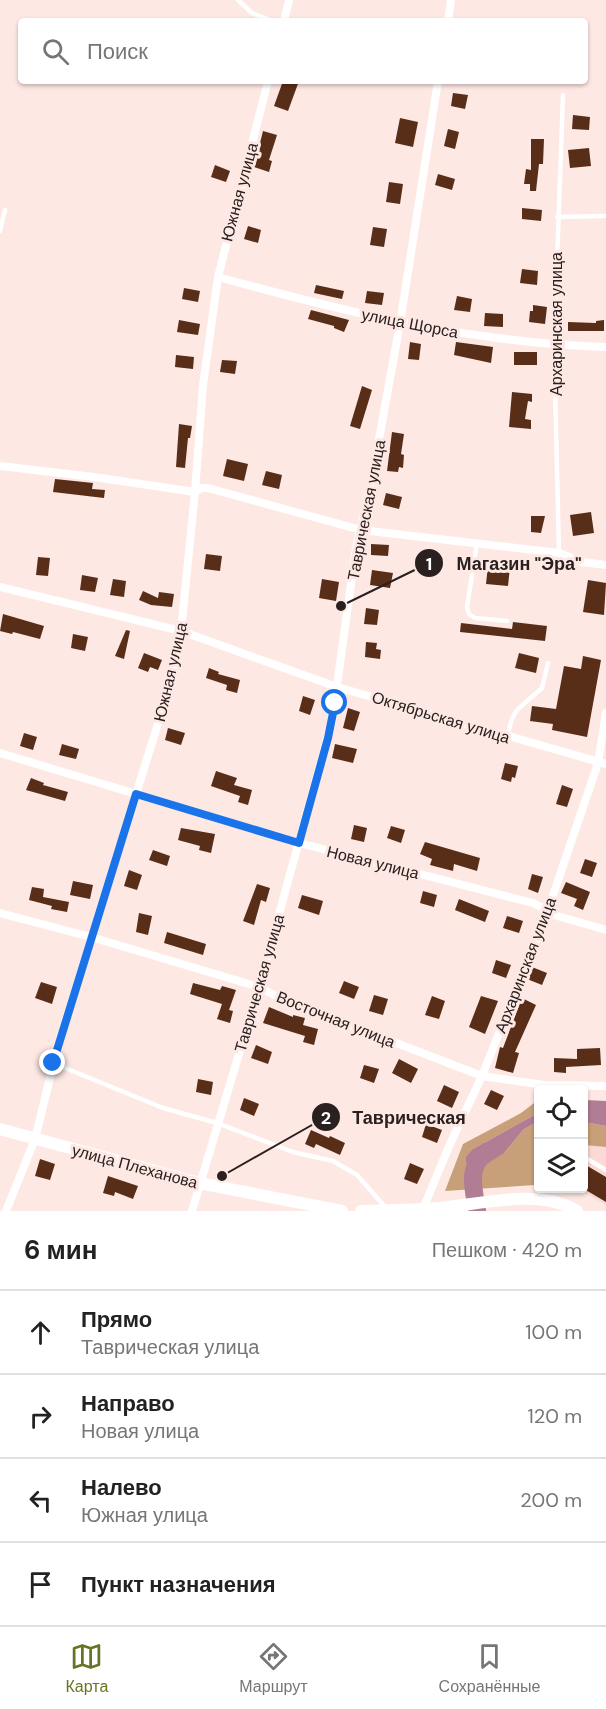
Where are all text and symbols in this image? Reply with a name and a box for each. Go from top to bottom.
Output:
search box [18,18,588,84]
icon: search [39,35,72,68]
text: Поиск [87,37,148,66]
street label: Южная улица [216,140,263,244]
street label: Архаринская улица [546,252,567,396]
street label: улица Щорса [360,304,460,343]
street label: Таврическая улица [343,438,390,582]
callout: Магазин "Эра" [414,545,594,581]
text: 1 [426,552,432,576]
text: Магазин "Эра" [456,552,582,576]
street label: Южная улица [149,620,192,724]
street label: Октябрьская улица [369,687,512,748]
route start [321,689,347,715]
street label: Новая улица [324,841,421,884]
street label: Архаринская улица [490,894,561,1036]
street label: Таврическая улица [230,912,289,1055]
street label: Восточная улица [273,986,398,1053]
route end [39,1049,65,1075]
map controls [534,1085,588,1193]
button: locate [534,1085,588,1139]
callout: Таврическая [311,1099,478,1135]
text: 2 [321,1106,331,1130]
text: Таврическая [352,1106,466,1130]
button: layers [534,1139,588,1193]
street label: улица Плеханова [70,1140,200,1193]
text: 6 мин [24,1233,98,1267]
text: Пешком · 420 m [432,1237,582,1263]
text: Прямо [81,1305,152,1334]
icon: ahead [24,1316,57,1349]
text: 100 m [525,1319,582,1345]
text: Таврическая улица [81,1334,259,1360]
text: Направо [81,1389,175,1418]
icon: right [24,1400,57,1433]
text: 120 m [528,1403,582,1429]
text: Новая улица [81,1418,199,1444]
text: Налево [81,1473,162,1502]
icon: left [24,1484,57,1517]
text: 200 m [520,1487,582,1513]
text: Южная улица [81,1502,208,1528]
icon: arrive [24,1568,57,1601]
text: Пункт назначения [81,1570,276,1599]
tab: Карта [66,1640,108,1697]
tab: Маршрут [239,1640,308,1697]
tab: Сохранённые [439,1640,540,1697]

